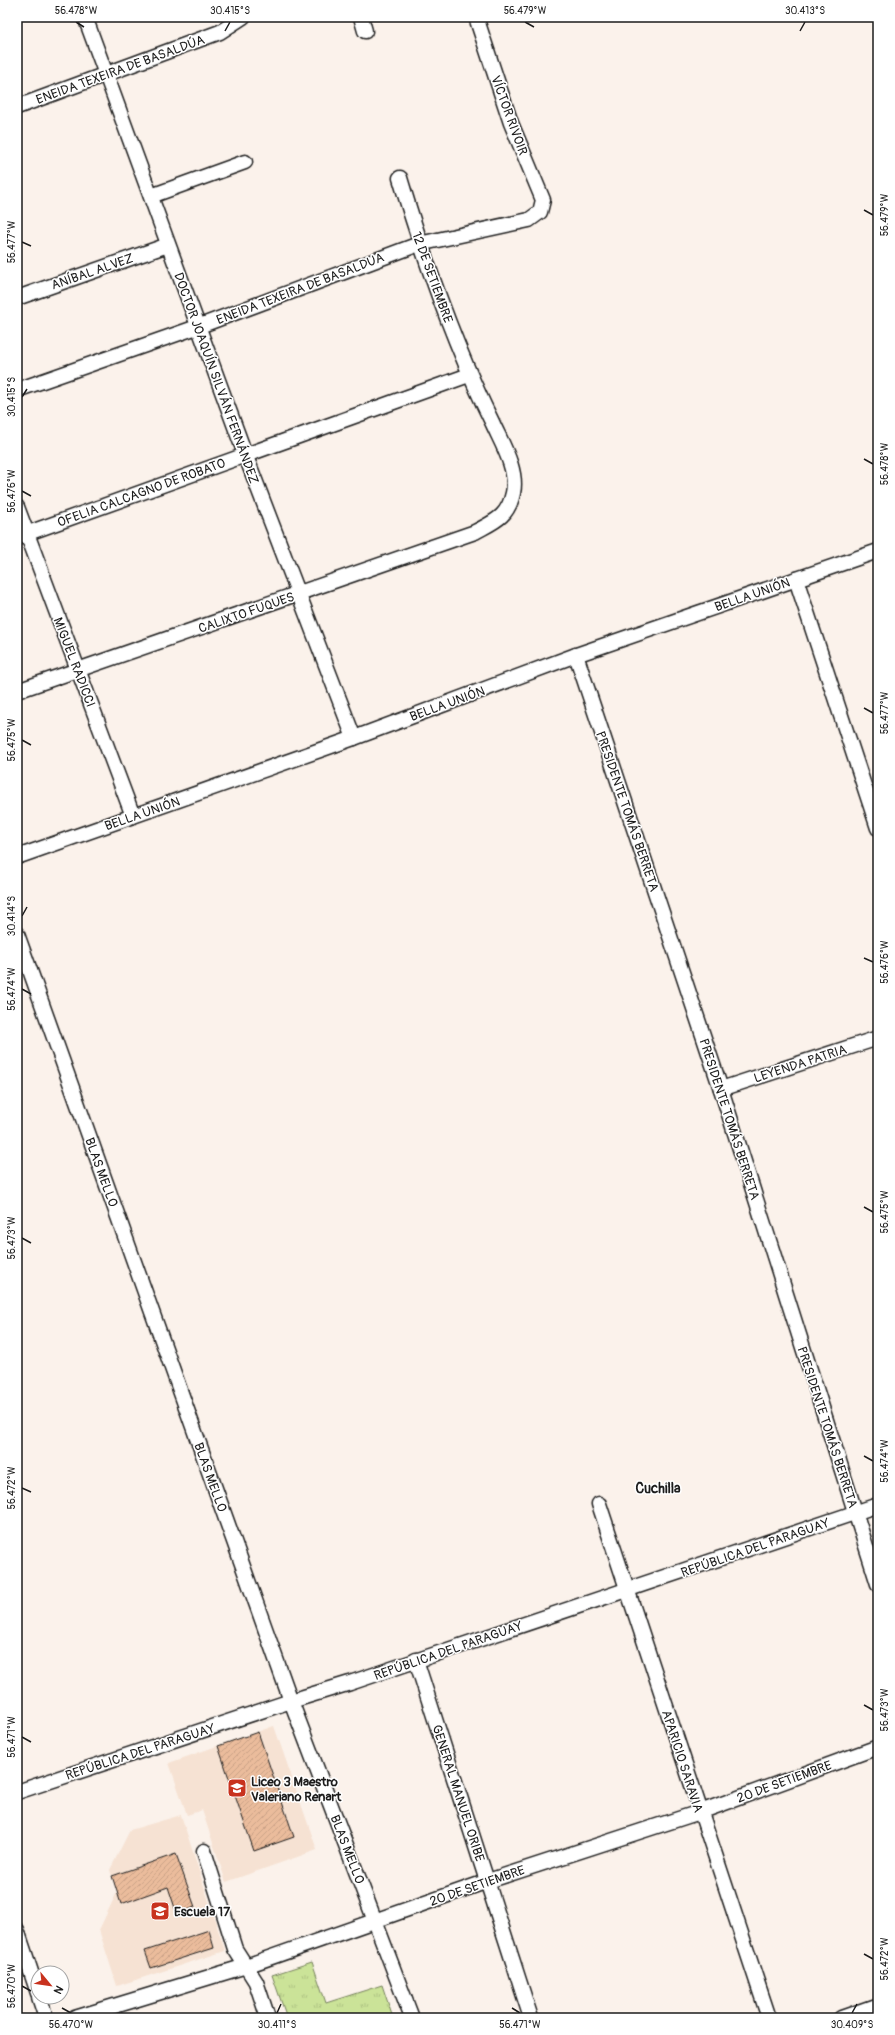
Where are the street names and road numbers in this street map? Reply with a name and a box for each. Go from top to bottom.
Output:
street label: ENEIDA TEXEIRA DE BASALDÚA [34,32,207,108]
street label: VÍCTOR RIVOIR [487,73,531,158]
street label: 12 DE SETIEMBRE [408,230,456,325]
street label: ENEIDA TEXEIRA DE BASALDUA [214,249,387,328]
street label: ANÍBAL ALVEZ [49,250,136,294]
street label: DOCTOR JOAQUÍN SILVÁN FERNÁNDEZ [170,270,262,486]
street label: OFELIA CALCAGNO DE ROBATO [55,455,228,531]
street label: BELLA UNIÓN [713,575,792,615]
street label: CALIXTO FUQUES [196,589,296,637]
street label: MIGUEL RADICCI [50,615,98,709]
street label: BELLA UNIÓN [408,683,487,725]
street label: PRESIDENTE TOMÁS BERRETA [592,729,662,894]
street label: BELLA UNIÓN [103,794,182,834]
street label: PRESIDENTE TOMÁS BERRETA [695,1037,763,1203]
street label: LEYENDA PATRIA [752,1041,849,1087]
street label: BLAS MELLO [81,1136,121,1209]
street label: PRESIDENTE TOMÁS BERRETA [793,1345,861,1511]
street label: BLAS MELLO [190,1441,230,1514]
street label: REPÚBLICA DEL PARAGUAY [679,1515,832,1581]
street label: REPÚBLICA DEL PARAGUAY [372,1618,525,1684]
street label: APARICIO SARAVIA [658,1708,706,1815]
street label: REPÚBLICA DEL PARAGUAY [64,1720,217,1784]
street label: GENERAL MANUEL ORIBE [428,1723,488,1864]
street label: 20 DE SETIEMBRE [735,1757,834,1807]
street label: BLAS MELLO [327,1813,368,1886]
street label: 20 DE SETIEMBRE [428,1862,527,1910]

